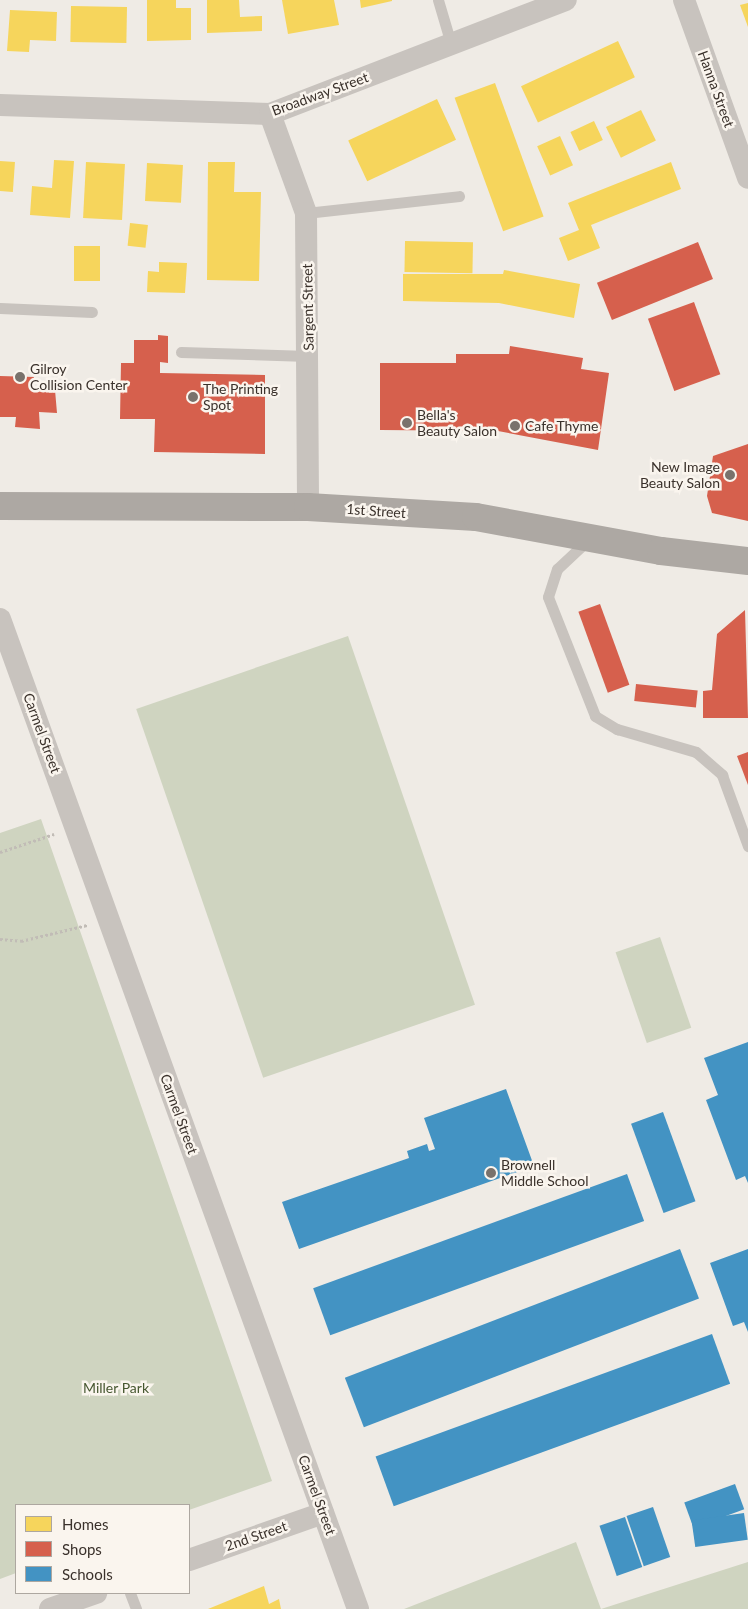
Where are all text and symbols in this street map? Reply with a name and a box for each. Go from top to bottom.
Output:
street label: Hanna Street [694,48,738,130]
street label: Broadway Street [269,69,371,119]
street label: Sargent Street [299,263,317,351]
place label: Gilroy Collision Center [30,361,128,394]
marker: Gilroy Collision Center [14,371,26,383]
place label: The Printing Spot [203,381,278,414]
marker: The Printing Spot [187,391,199,403]
place label: Bella's Beauty Salon [417,407,497,440]
marker: Bella's Beauty Salon [401,417,413,429]
place label: Cafe Thyme [525,418,599,434]
marker: Cafe Thyme [509,420,521,432]
place label: New Image Beauty Salon [640,459,720,492]
marker: New Image Beauty Salon [724,469,736,481]
street label: 1st Street [346,501,406,521]
street label: Carmel Street [20,691,64,775]
street label: Carmel Street [157,1072,201,1156]
place label: Brownell Middle School [501,1157,588,1190]
marker: Brownell Middle School [485,1167,497,1179]
park label: Miller Park [83,1380,149,1396]
street label: Carmel Street [295,1453,339,1537]
legend [15,1504,190,1594]
text: Homes [62,1515,108,1533]
street label: 2nd Street [223,1518,289,1554]
text: Shops [62,1540,102,1558]
text: Schools [62,1565,113,1583]

